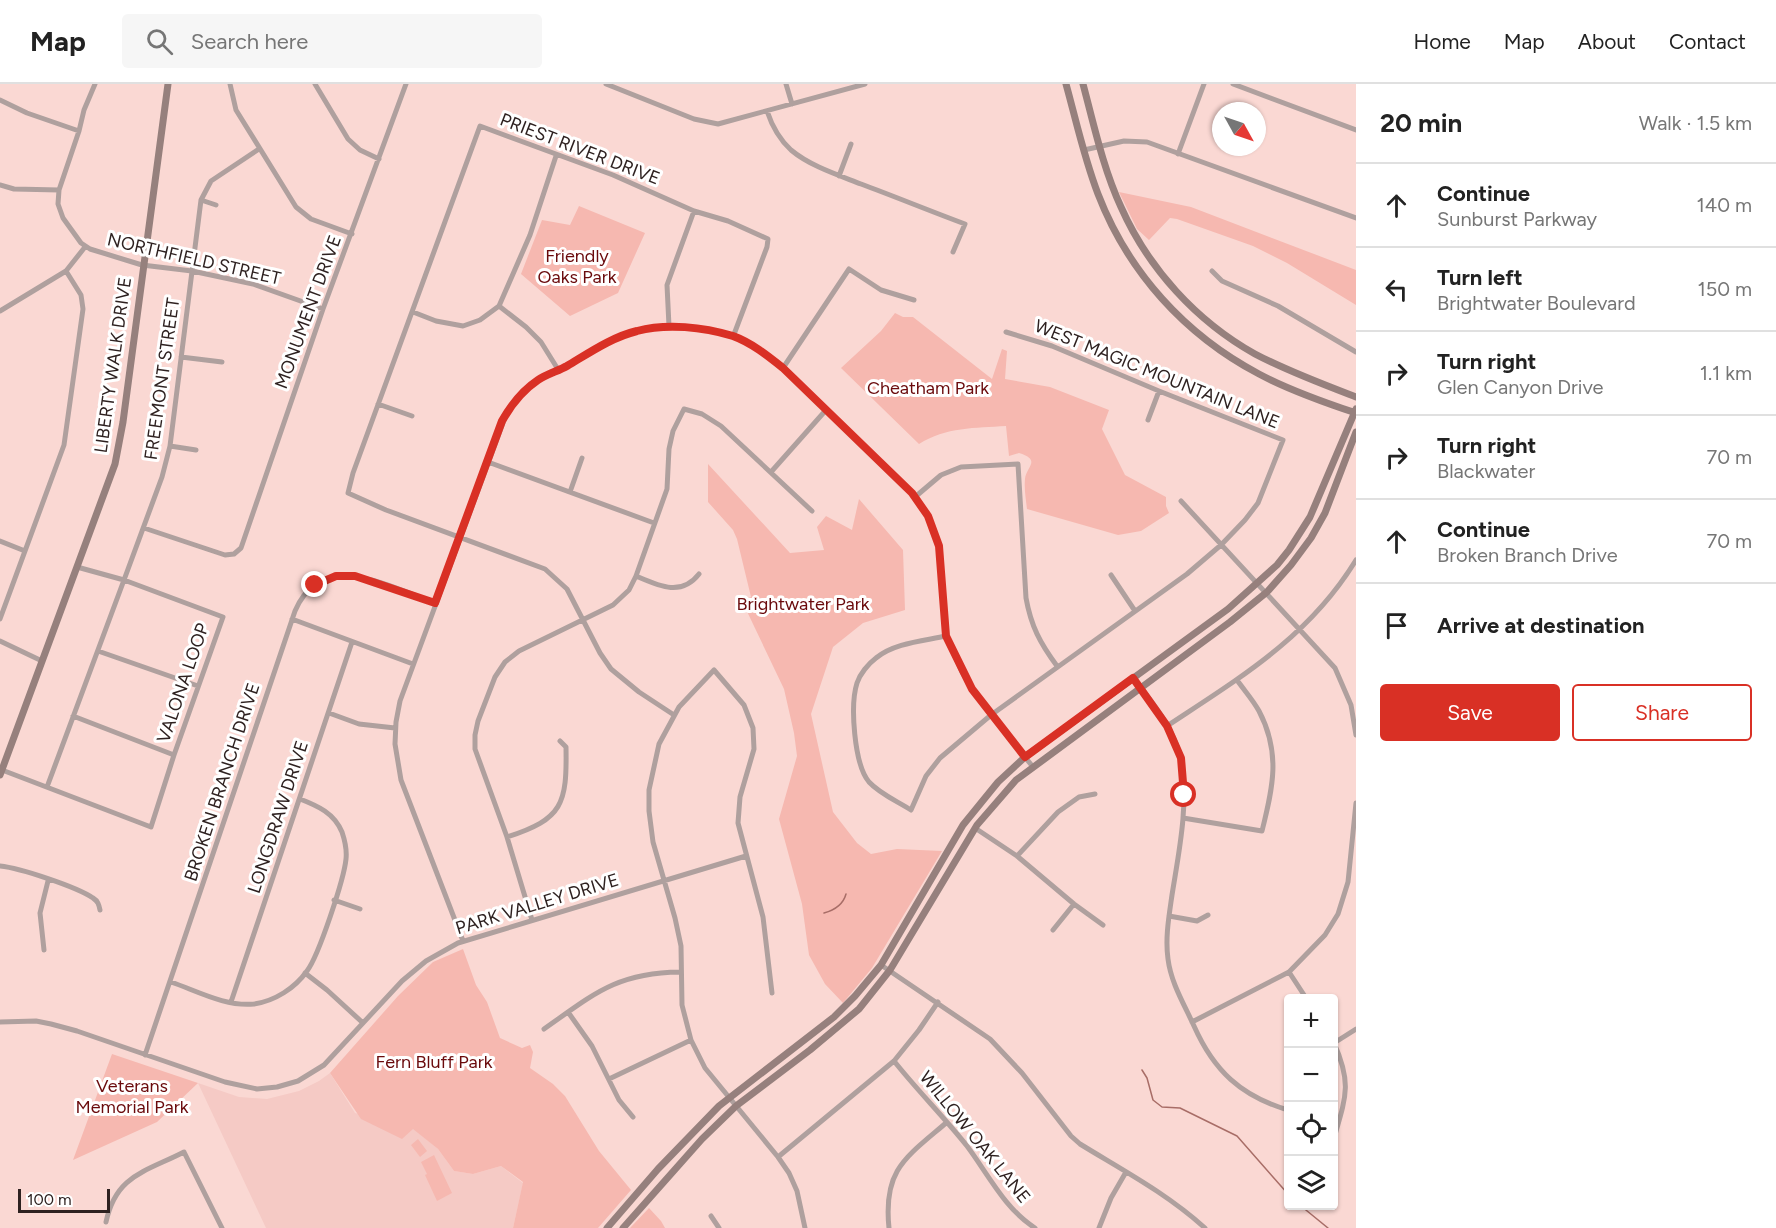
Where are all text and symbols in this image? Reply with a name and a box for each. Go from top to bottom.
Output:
search box [122,14,542,68]
text: Map [30,24,86,58]
icon: search [143,25,176,58]
text: Search here [191,28,308,55]
text: Home [1414,29,1471,54]
text: Map [1504,29,1545,54]
text: About [1578,29,1636,54]
text: Contact [1669,29,1746,54]
north arrow [1212,102,1266,156]
text: 20 min [1380,107,1462,139]
street label: PRIEST RIVER DRIVE [497,108,663,190]
text: Walk · 1.5 km [1639,111,1752,135]
text: Continue [1437,180,1530,207]
icon: ahead [1380,189,1413,222]
text: 140 m [1697,193,1752,217]
text: Sunburst Parkway [1437,207,1597,231]
street label: NORTHFIELD STREET [105,228,283,290]
street label: MONUMENT DRIVE [270,232,346,392]
park label: Friendly Oaks Park [538,245,617,288]
text: Turn left [1437,264,1523,291]
icon: left [1380,273,1413,306]
street label: LIBERTY WALK DRIVE [90,275,136,455]
text: 150 m [1697,277,1752,301]
text: Brightwater Boulevard [1437,291,1636,315]
street label: FREEMONT STREET [140,297,184,461]
street label: WEST MAGIC MOUNTAIN LANE [1031,315,1283,433]
text: Turn right [1437,348,1536,375]
icon: right [1380,357,1413,390]
text: 1.1 km [1700,361,1752,385]
text: Glen Canyon Drive [1437,375,1603,399]
park label: Cheatham Park [867,377,989,399]
text: Turn right [1437,432,1536,459]
icon: right [1380,441,1413,474]
text: 70 m [1706,445,1752,469]
text: Blackwater [1437,459,1535,483]
text: Continue [1437,516,1530,543]
icon: ahead [1380,525,1413,558]
text: 70 m [1706,529,1752,553]
text: Broken Branch Drive [1437,543,1618,567]
route end [301,571,327,597]
park label: Brightwater Park [736,593,870,615]
icon: arrive [1380,609,1413,642]
text: Arrive at destination [1437,612,1645,639]
street label: VALONA LOOP [152,620,214,746]
street label: BROKEN BRANCH DRIVE [180,680,264,884]
button: Save [1380,684,1560,741]
button: Share [1572,684,1752,741]
street label: LONGDRAW DRIVE [243,738,313,896]
route start [1170,781,1196,807]
street label: PARK VALLEY DRIVE [453,869,621,939]
map controls [1284,994,1338,1210]
button: + [1284,994,1338,1048]
button: − [1284,1048,1338,1102]
park label: Fern Bluff Park [375,1051,493,1073]
street label: WILLOW OAK LANE [915,1066,1035,1208]
park label: Veterans Memorial Park [76,1075,189,1118]
button: locate [1284,1102,1338,1156]
button: layers [1284,1156,1338,1210]
scale bar [18,1186,110,1214]
text: 100 m [27,1190,72,1209]

